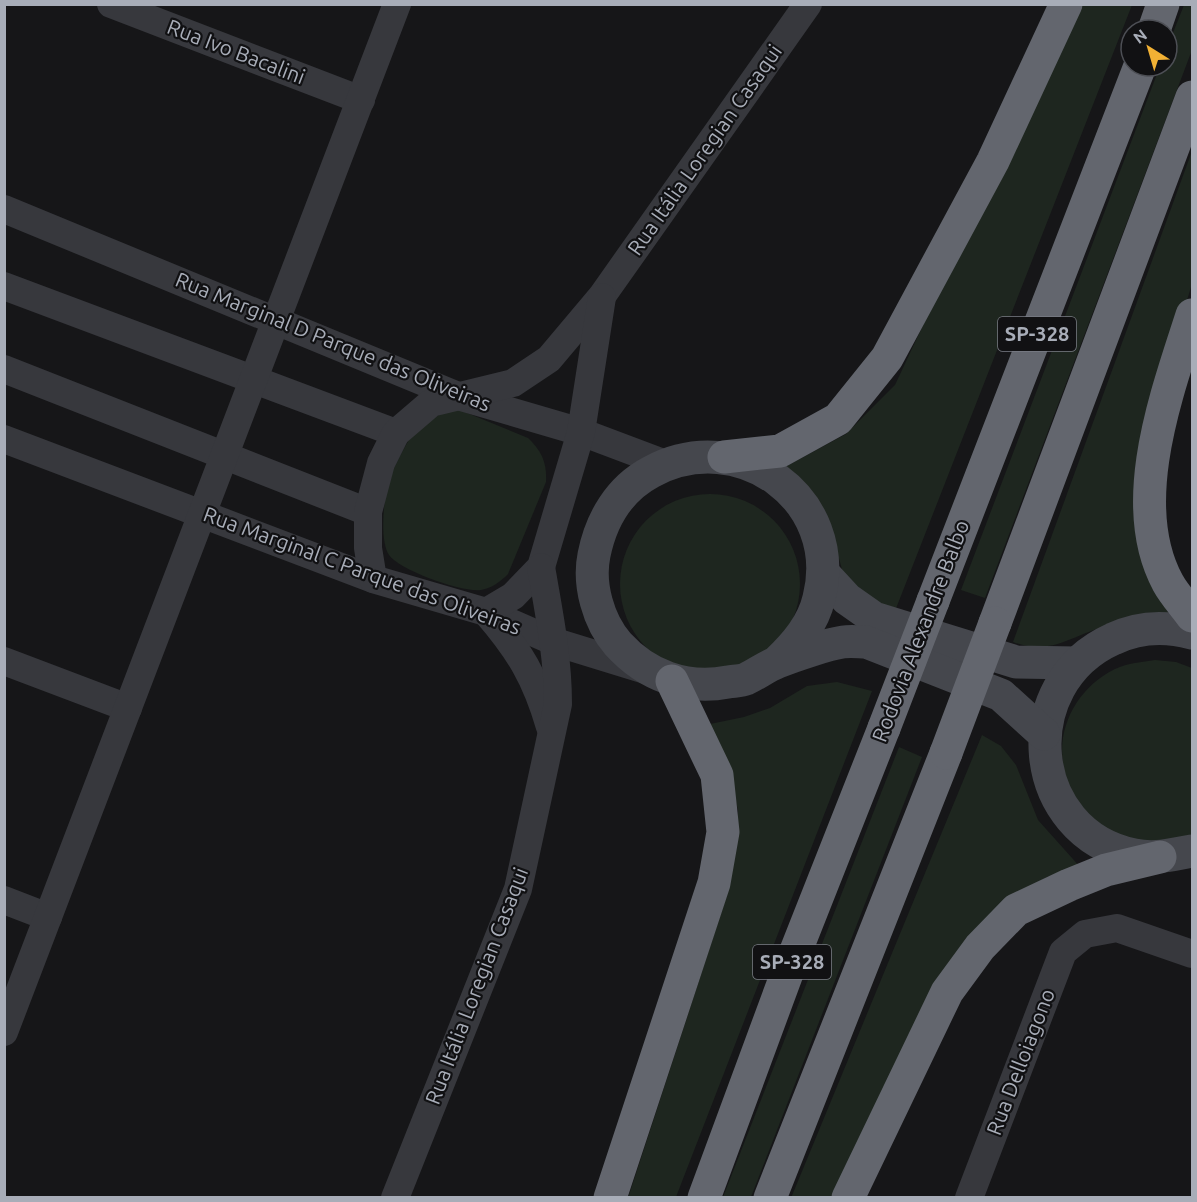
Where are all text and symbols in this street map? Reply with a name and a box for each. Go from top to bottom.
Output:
street label: Rua Ivo Bacalini [164,14,309,88]
north arrow [1119,18,1179,78]
text: N [1130,25,1150,47]
street label: Rua Itália Loregian Casaqui [622,40,786,259]
street label: Rua Marginal D Parque das Oliveiras [172,267,495,415]
road number: SP-328 [998,317,1076,351]
street label: Rua Marginal C Parque das Oliveiras [200,501,524,639]
street label: Rodovia Alexandre Balbo [867,516,974,745]
street label: Rua Itália Loregian Casaqui [420,864,532,1107]
road number: SP-328 [753,945,831,979]
street label: Rua Delloiagono [981,985,1059,1138]

